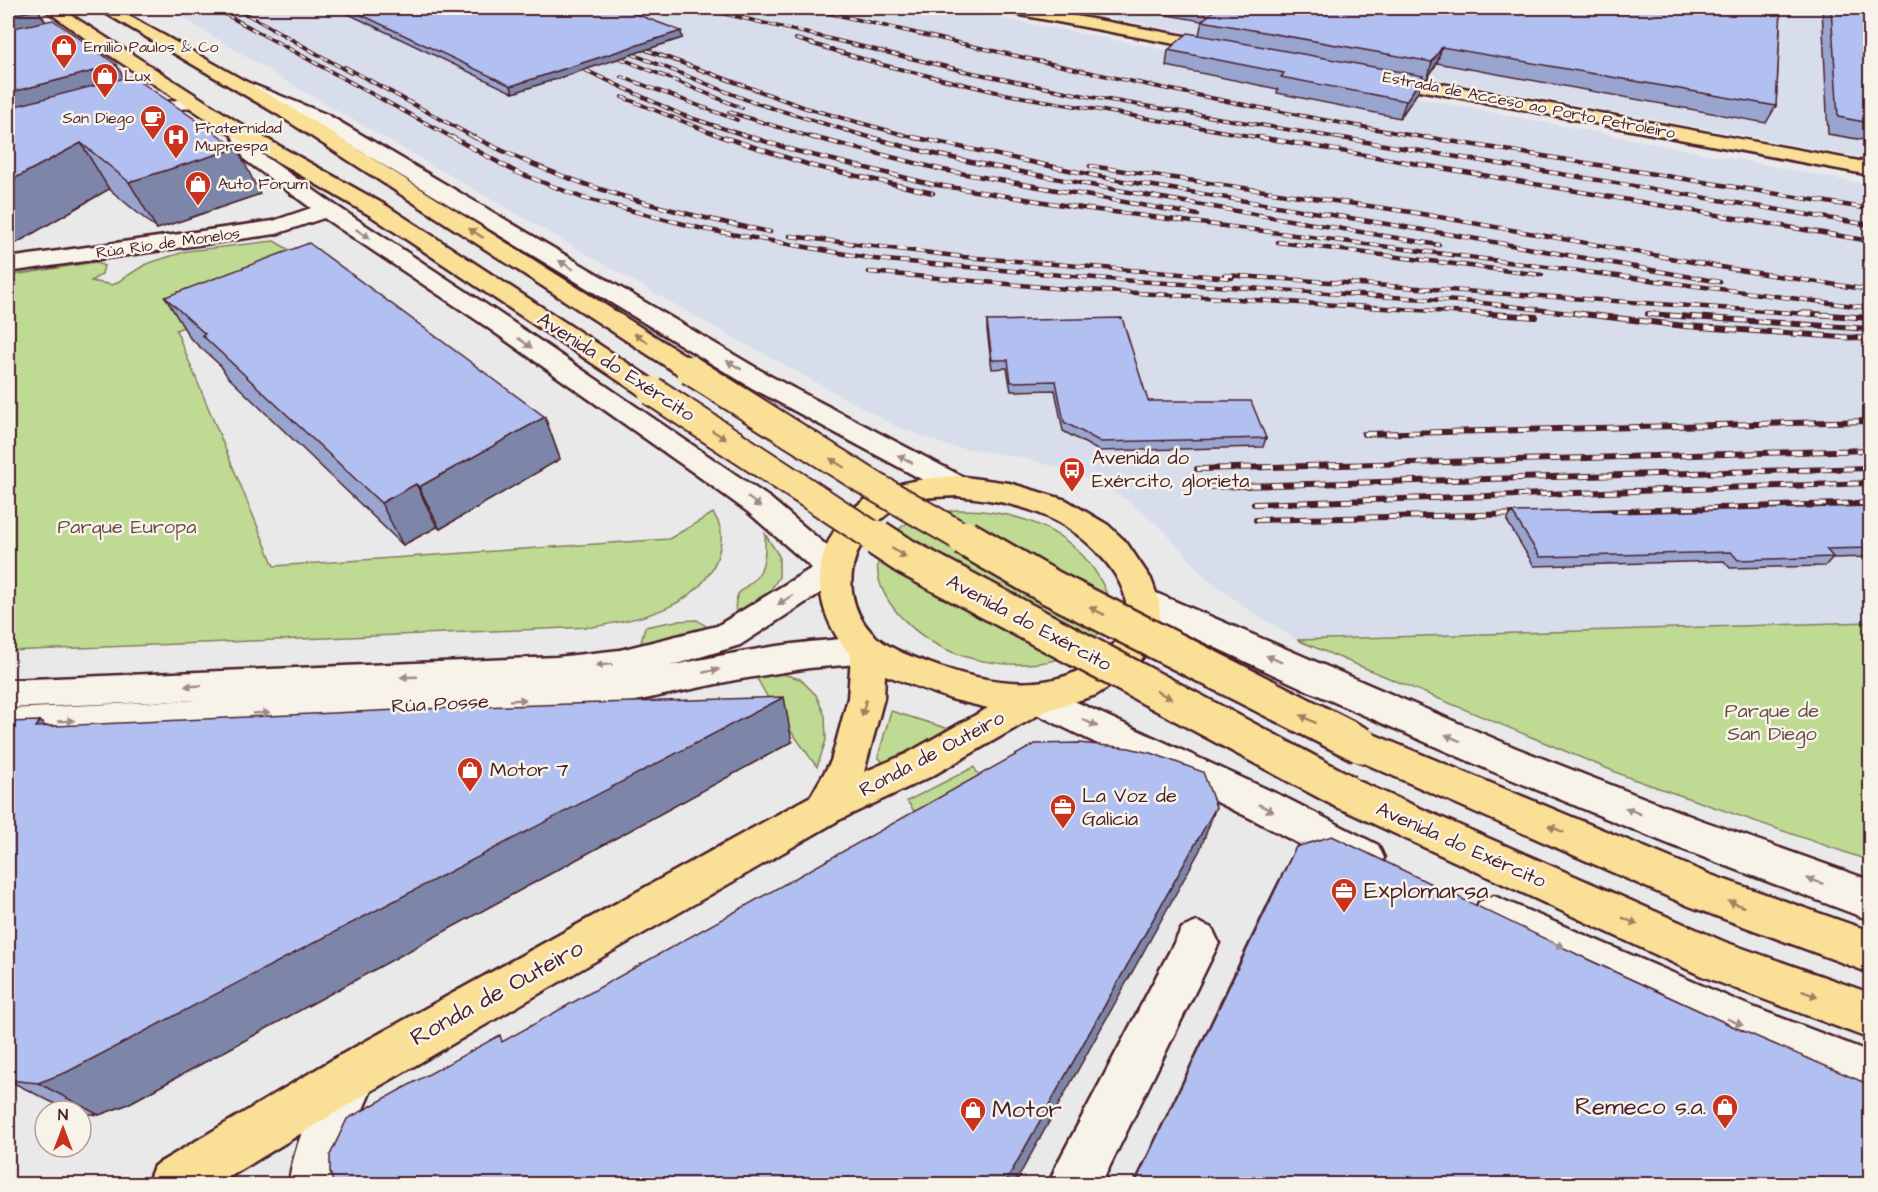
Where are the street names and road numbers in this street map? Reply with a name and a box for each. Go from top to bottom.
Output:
street label: Estrada de Acceso ao Porto Petroleiro [1381,66,1677,144]
street label: Rúa Río de Monelos [95,222,241,264]
street label: Avenida do Exército [532,305,700,429]
street label: Avenida do Exército [942,568,1116,678]
street label: Rúa Posse [391,687,490,721]
street label: Ronda de Outeiro [854,704,1010,804]
street label: Avenida do Exército [1372,795,1550,895]
street label: Ronda de Outeiro [404,931,590,1055]

